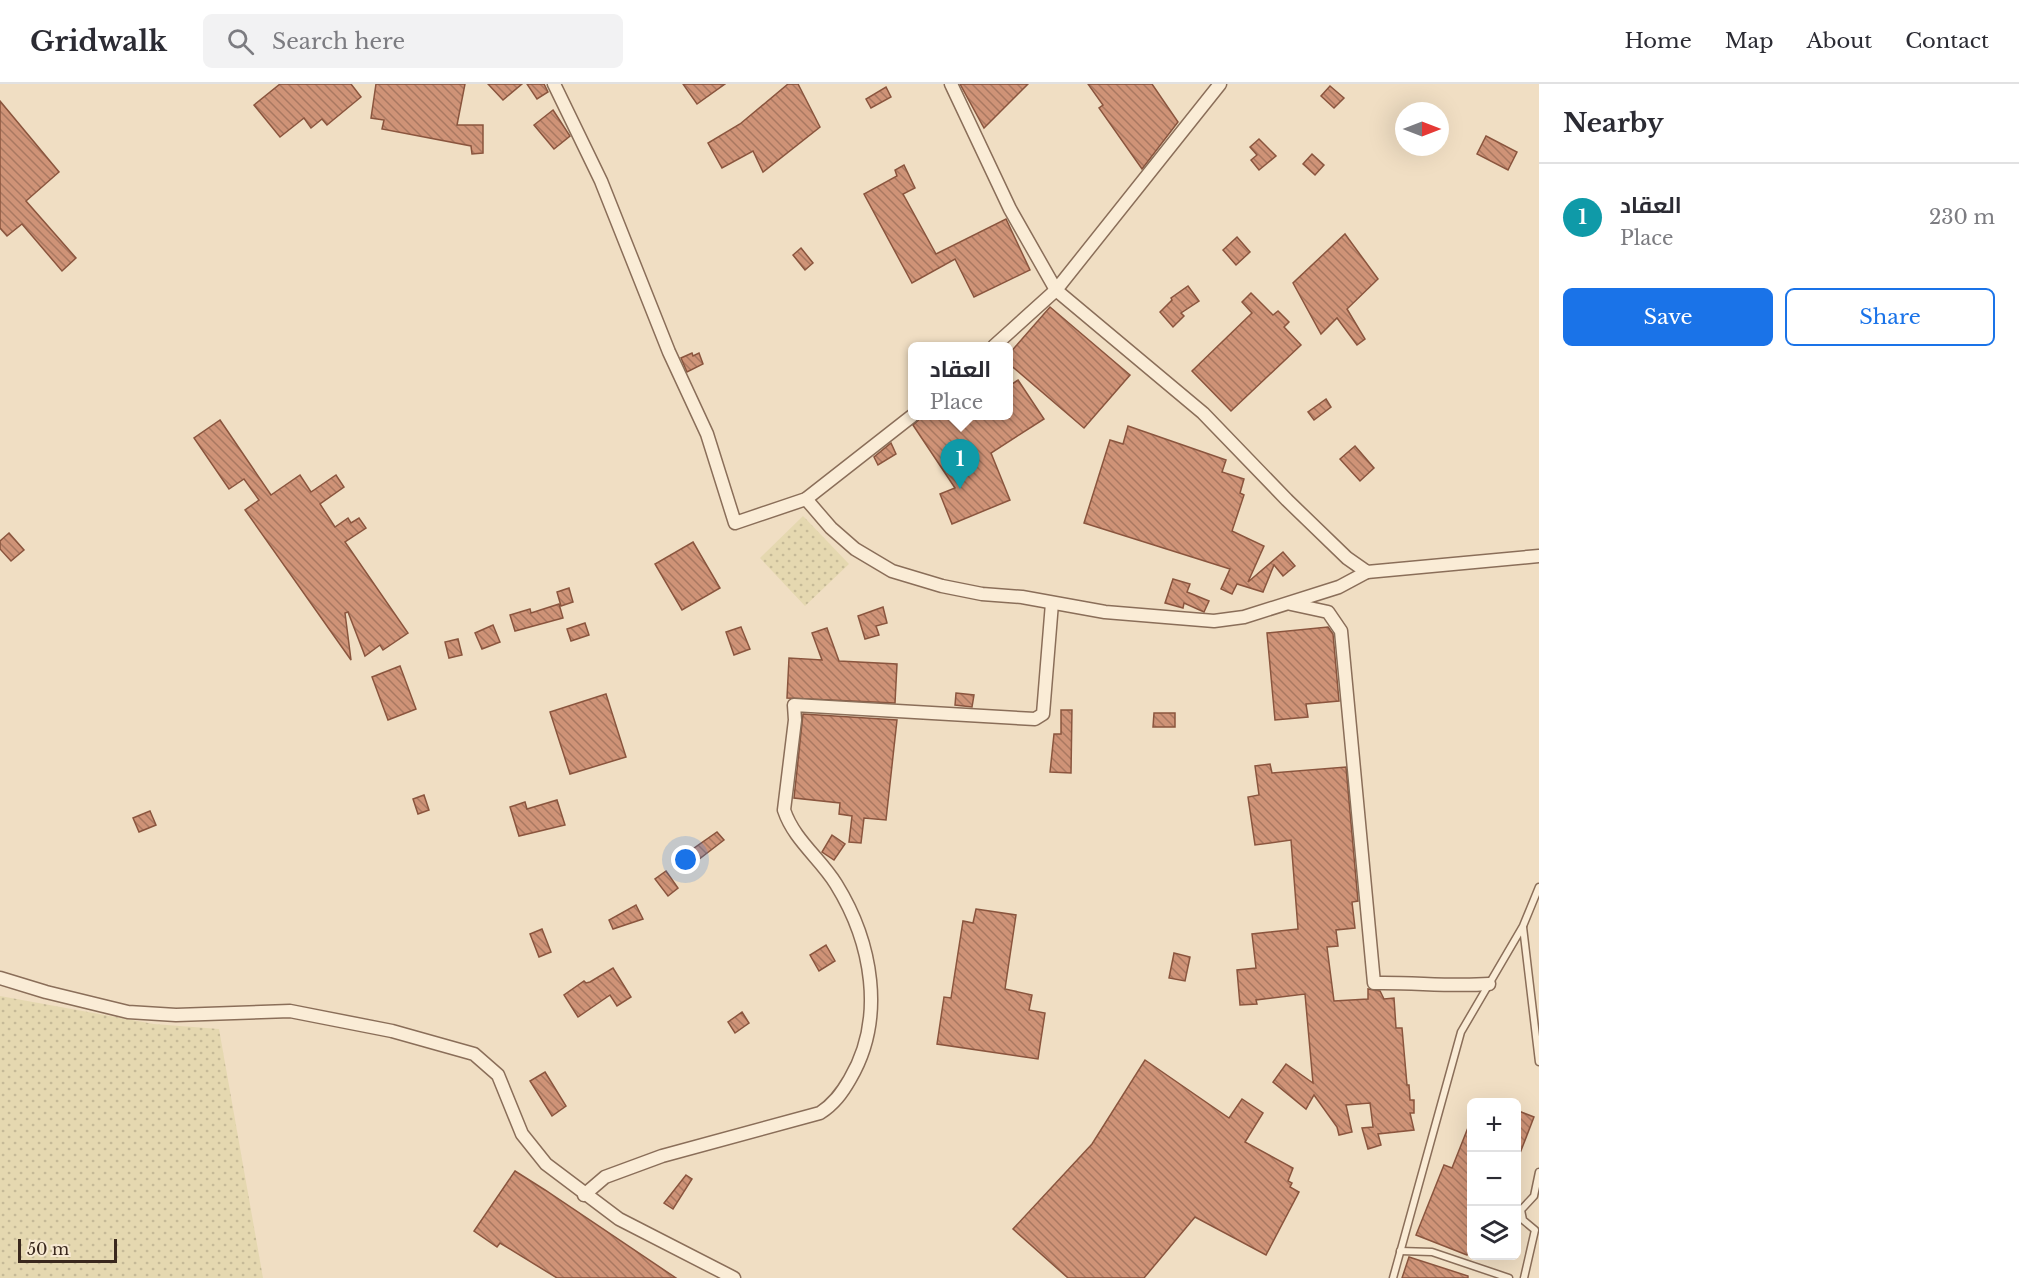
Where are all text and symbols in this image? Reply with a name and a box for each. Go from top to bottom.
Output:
search box [203,14,623,68]
text: Gridwalk [30,24,167,59]
icon: search [224,25,257,58]
text: Search here [272,28,405,55]
text: Home [1625,28,1692,54]
text: Map [1725,28,1773,54]
text: About [1806,28,1872,54]
text: Contact [1905,28,1989,54]
north arrow [1395,102,1449,156]
text: Nearby [1563,107,1664,139]
text: العقاد [1620,192,1682,219]
text: 1 [1578,205,1587,229]
text: 230 m [1929,205,1995,229]
text: Place [1620,226,1674,250]
button: Save [1563,288,1773,346]
button: Share [1785,288,1995,346]
popup [908,342,1013,420]
text: العقاد [930,356,991,383]
text: Place [930,390,983,414]
pin: 1 [940,440,980,489]
your location [671,845,700,874]
map controls [1467,1098,1521,1260]
button: + [1467,1098,1521,1152]
button: − [1467,1152,1521,1206]
button: layers [1467,1206,1521,1260]
scale bar [18,1236,117,1264]
text: 50 m [27,1239,69,1259]

